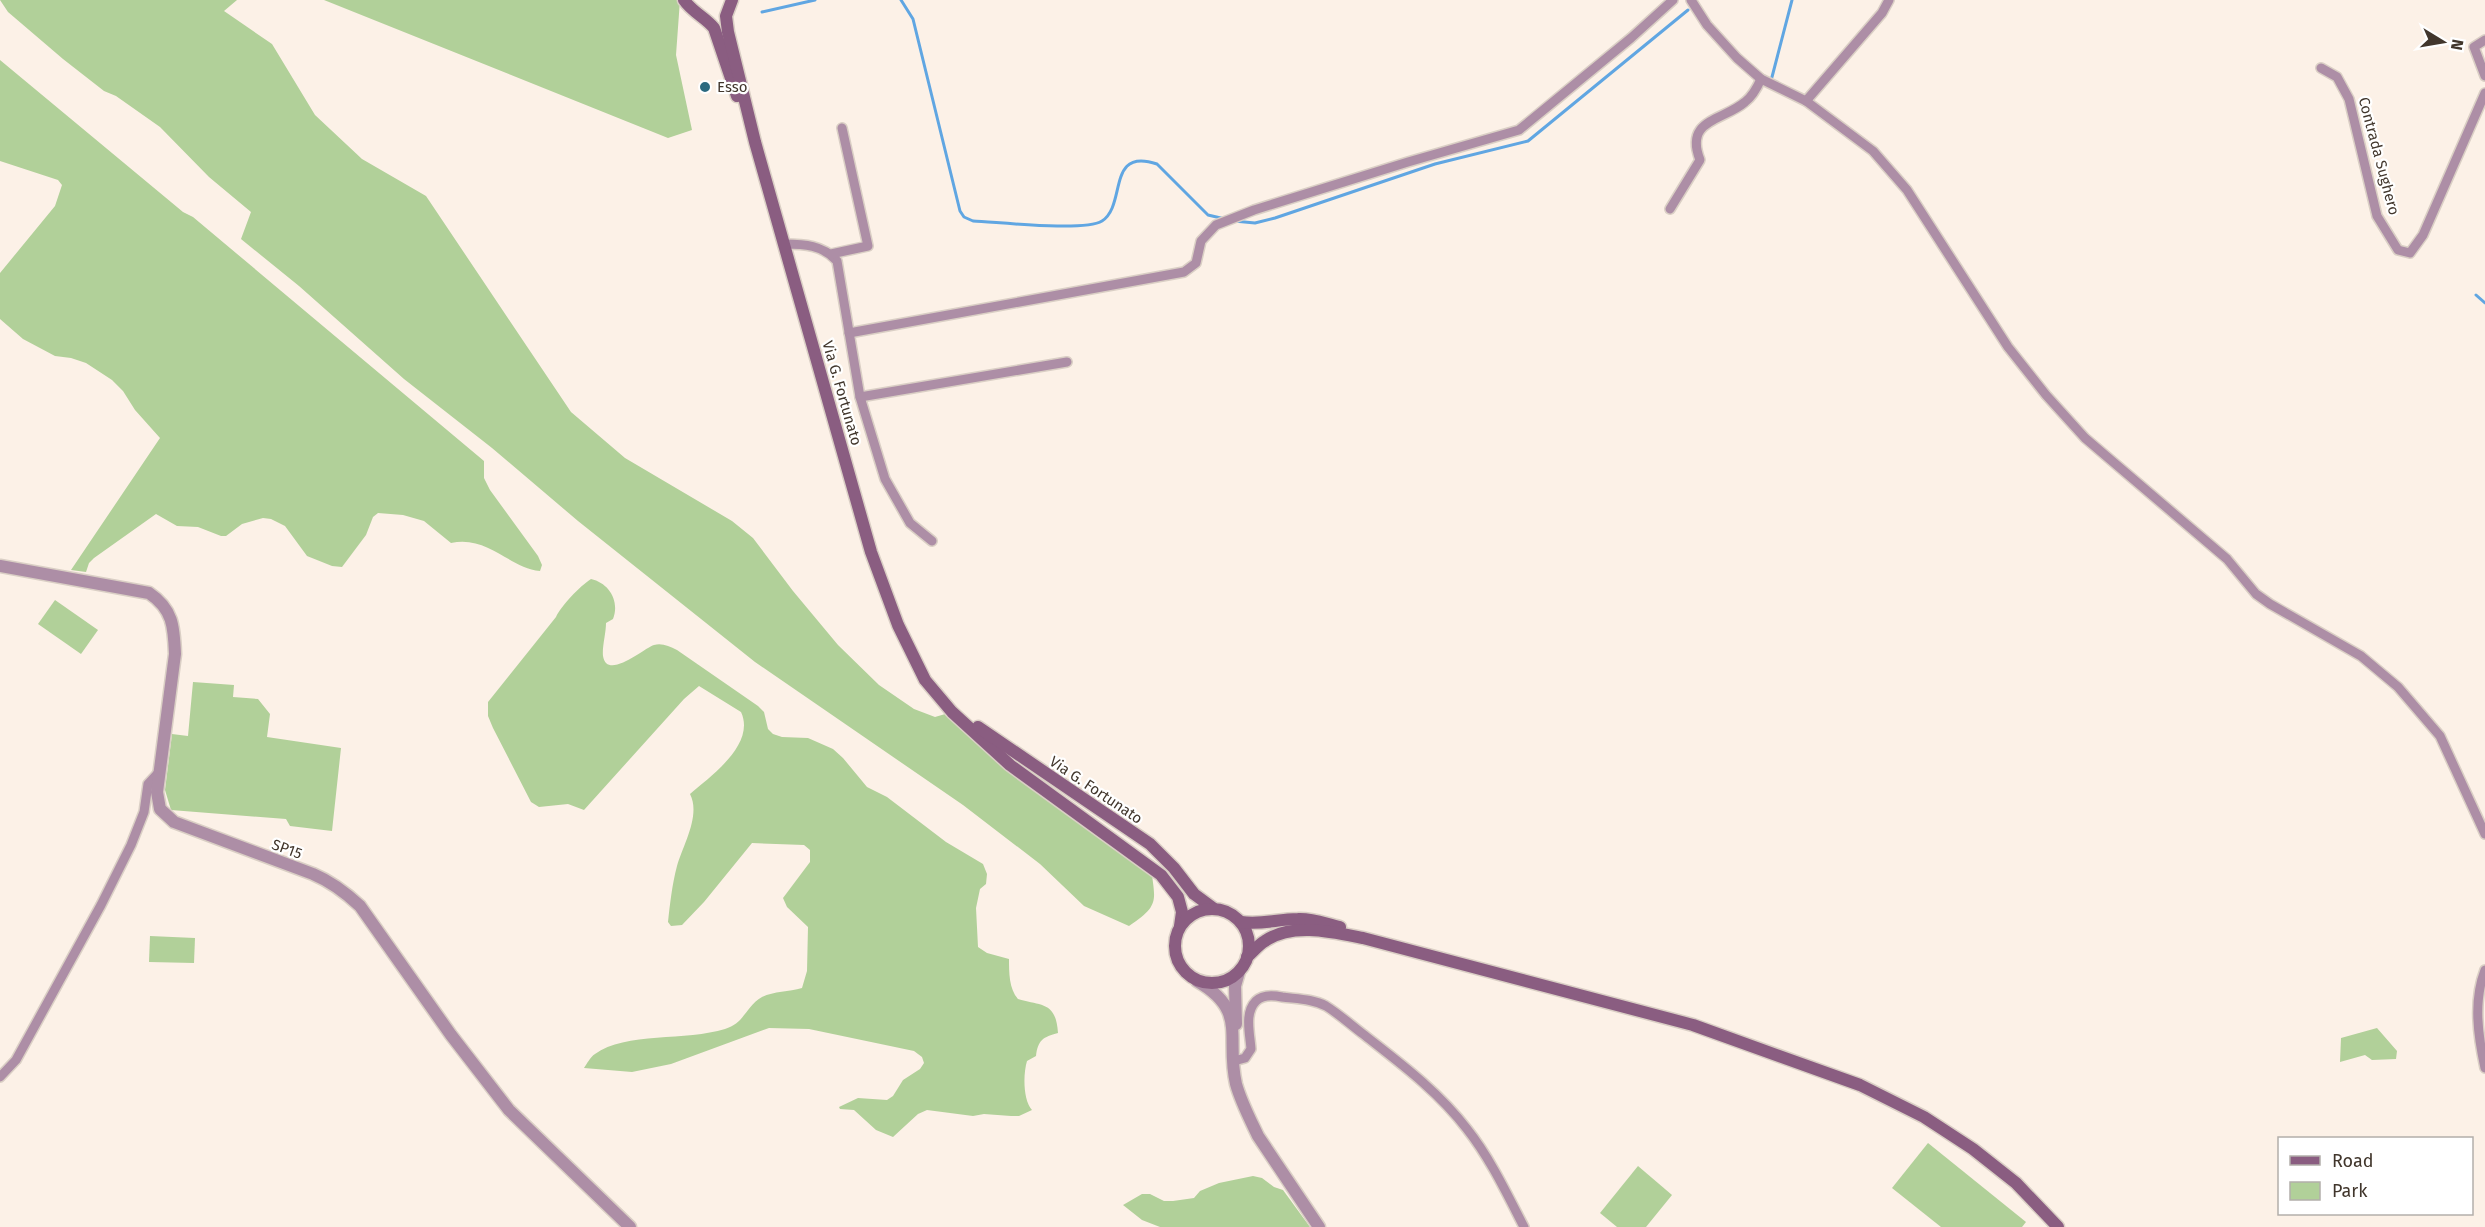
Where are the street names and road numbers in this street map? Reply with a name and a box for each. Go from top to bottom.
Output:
street label: Contrada Sughero [2355,95,2403,217]
street label: Via G. Fortunato [818,339,866,447]
street label: Via G. Fortunato [1046,752,1146,828]
street label: SP15 [269,835,305,863]

